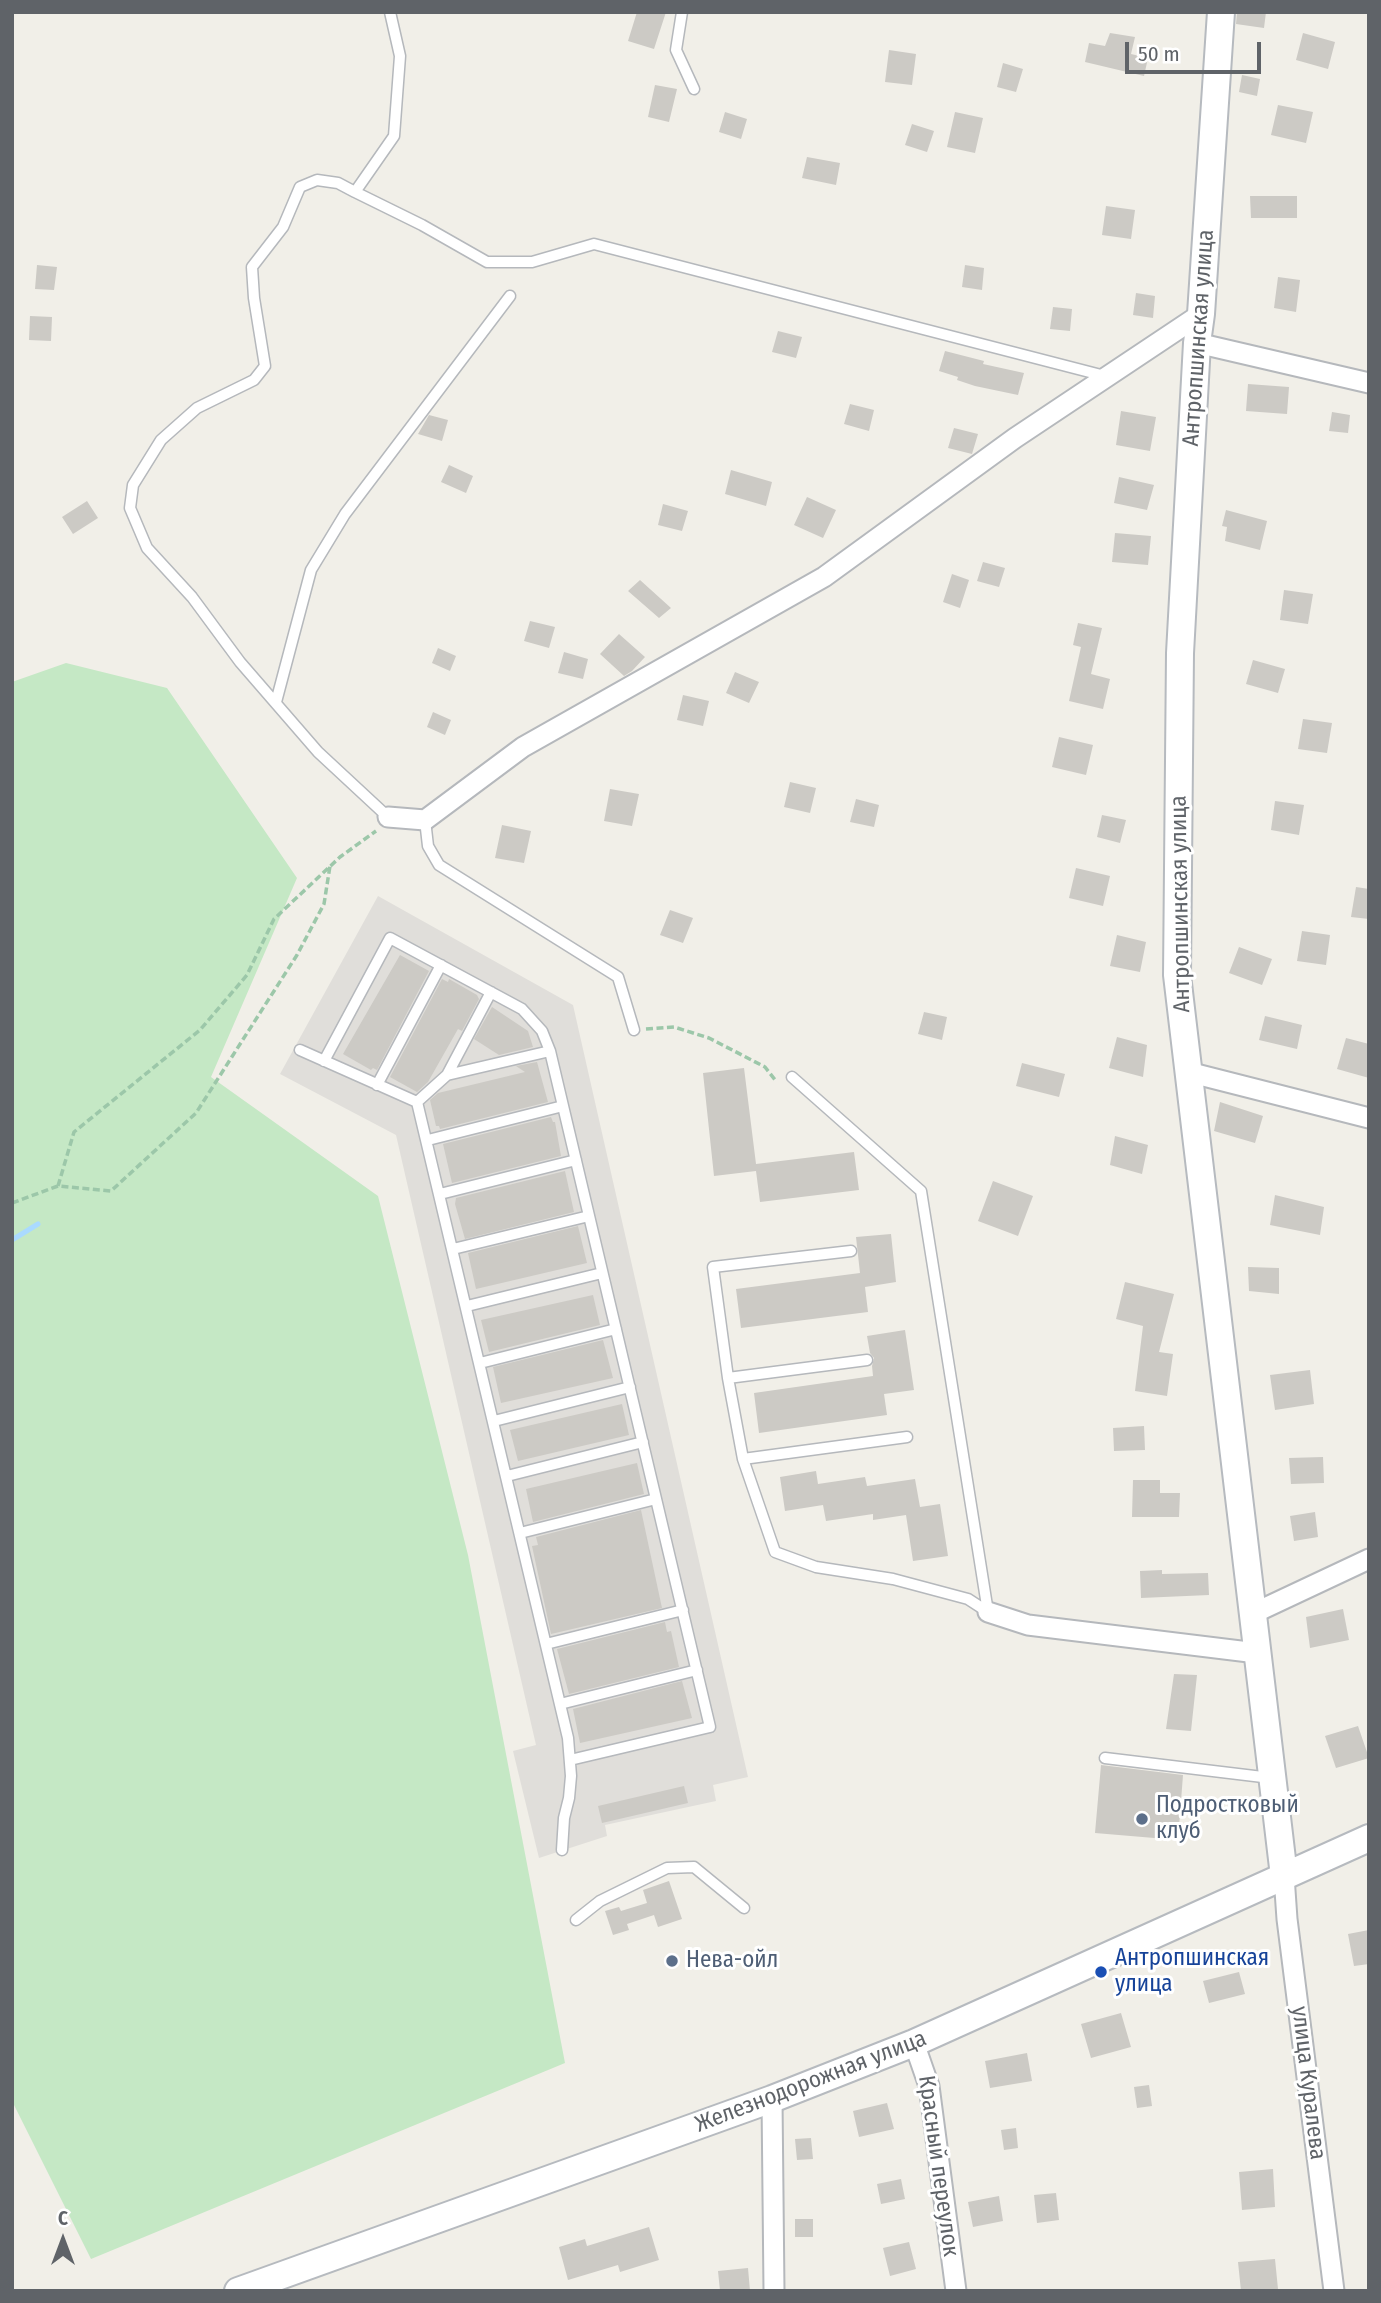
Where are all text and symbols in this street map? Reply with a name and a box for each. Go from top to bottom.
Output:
scale bar [1129,28,1266,72]
text: 50 m [1138,41,1180,67]
street label: Антропшинская улица [1178,229,1220,447]
street label: Антропшинская улица [1165,795,1197,1013]
place label: Подростковый клуб [1156,1792,1299,1846]
marker: Подростковый клуб [1134,1811,1150,1827]
place label: Антропшинская улица [1115,1945,1269,1999]
place label: Нева-ойл [686,1947,778,1975]
marker: Нева-ойл [664,1953,680,1969]
marker: Антропшинская улица [1093,1964,1109,1980]
street label: улица Куралева [1285,2005,1331,2161]
street label: Железнодорожная улица [692,2025,930,2139]
street label: Красный переулок [912,2074,964,2258]
north arrow [28,2205,98,2275]
text: С [58,2207,68,2230]

